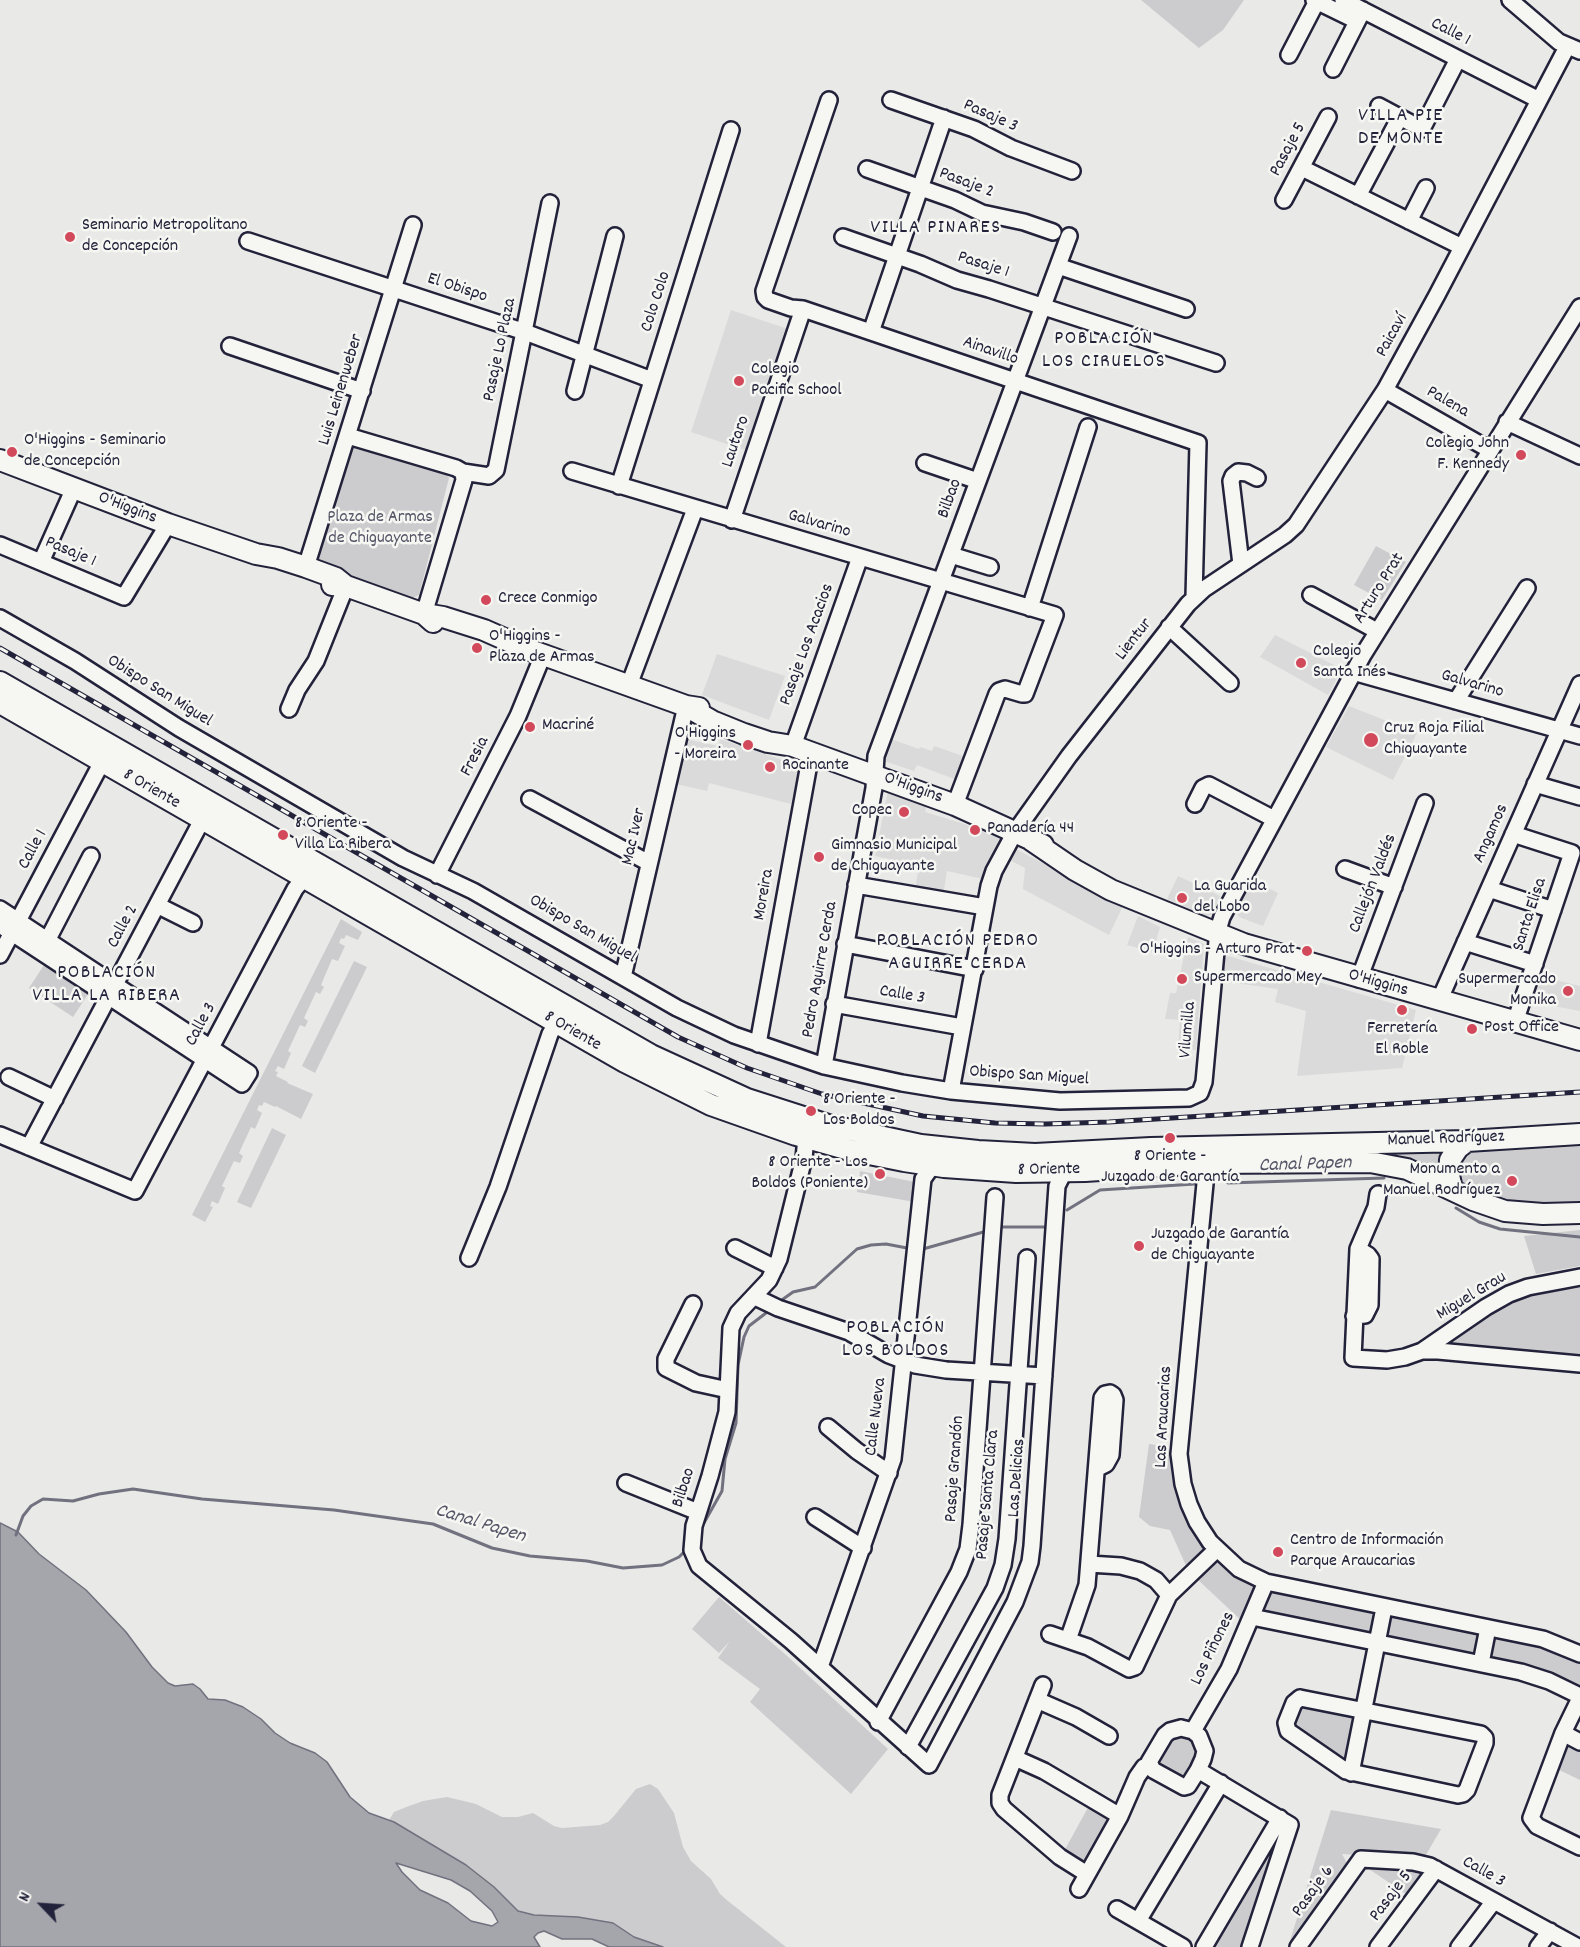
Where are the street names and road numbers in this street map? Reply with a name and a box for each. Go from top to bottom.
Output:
street label: Calle 1 [1426,14,1474,52]
street label: Pasaje 3 [959,95,1021,139]
street label: Pasaje 5 [1266,119,1312,181]
street label: Pasaje 2 [935,164,997,204]
street label: Pasaje 1 [954,247,1012,285]
street label: El Obispo [424,269,490,309]
street label: Colo Colo [637,269,677,335]
street label: Pasaje Lo Plaza [480,296,522,404]
street label: Paicaví [1372,310,1414,362]
street label: Luis Leinenweber [315,332,369,448]
street label: Ainavillo [959,332,1021,372]
street label: Palena [1422,382,1472,424]
street label: Lautaro [718,413,756,471]
street label: Bilbao [934,476,968,522]
street label: O'Higgins [94,488,160,530]
street label: Galvarino [785,506,853,544]
street label: Pasaje 1 [41,533,99,573]
street label: Arturo Prat [1350,550,1410,628]
street label: Pasaje Los Acacios [776,581,840,709]
street label: Lientur [1112,614,1158,666]
street label: Obispo San Miguel [102,651,216,733]
street label: Galvarino [1438,666,1506,704]
street label: Fresia [457,733,495,781]
street label: 8 Oriente [119,765,183,815]
street label: O'Higgins [880,768,946,810]
street label: Angamos [1469,801,1515,867]
street label: Mac Iver [618,806,652,868]
street label: Calle 1 [15,826,53,874]
street label: Callejón Valdés [1345,832,1403,936]
street label: Moreira [750,868,780,922]
street label: Santa Elisa [1509,876,1553,954]
street label: Obispo San Miguel [525,891,639,969]
street label: Pedro Aguirre Cerda [798,900,844,1040]
street label: Calle 2 [104,902,144,952]
street label: O'Higgins [1346,965,1410,1003]
street label: Calle 3 [878,981,926,1011]
street label: Calle 3 [182,1000,222,1050]
street label: Vilumilla [1176,1001,1202,1059]
street label: 8 Oriente [540,1007,604,1057]
street label: Obispo San Miguel [968,1062,1090,1092]
street label: Manuel Rodríguez [1387,1127,1505,1153]
street label: 8 Oriente [1018,1160,1080,1182]
street label: Miguel Grau [1433,1268,1511,1326]
street label: Las Araucarias [1152,1366,1178,1468]
street label: Calle Nueva [861,1377,893,1457]
street label: Pasaje Grandón [942,1415,970,1523]
street label: Pasaje Santa Clara [973,1429,1005,1561]
street label: Las Delicias [1004,1438,1032,1518]
street label: Bilbao [668,1465,702,1511]
street label: Los Piñones [1187,1609,1241,1689]
street label: Calle 3 [1458,1852,1508,1894]
street label: Pasaje 6 [1288,1862,1340,1922]
street label: Pasaje 5 [1366,1867,1418,1927]

